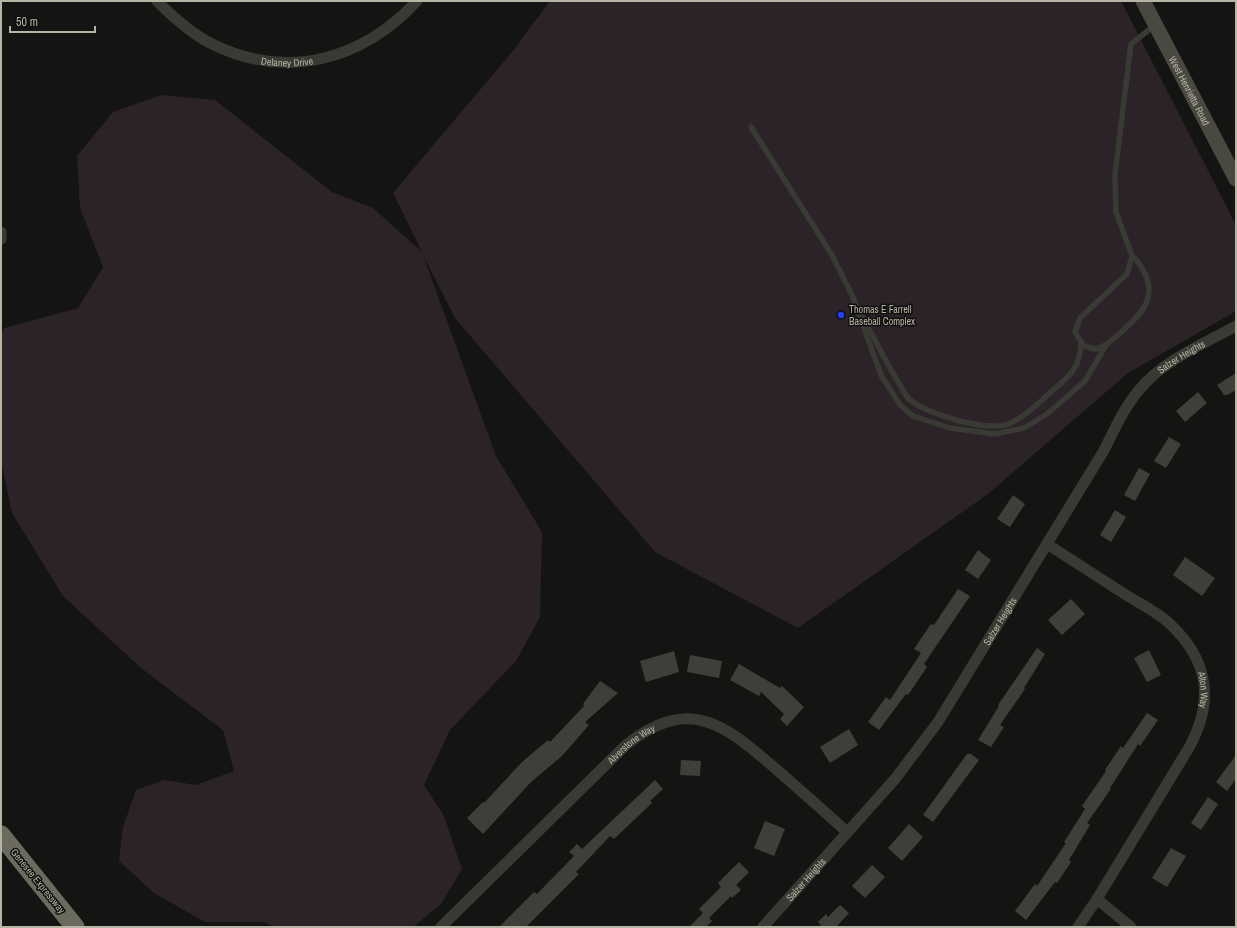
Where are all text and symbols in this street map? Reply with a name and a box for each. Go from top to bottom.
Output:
scale bar [10,8,95,34]
text: 50 m [16,14,38,30]
street label: Delaney Drive [260,54,314,69]
street label: West Henrietta Road [1166,54,1213,127]
place label: Thomas E Farrell Baseball Complex [849,303,916,328]
marker: Thomas E Farrell Baseball Complex [836,310,846,320]
street label: Salzer Heights [1154,337,1207,376]
street label: Salzer Heights [980,595,1019,647]
street label: Alton Way [1195,669,1211,710]
street label: Alverstone Way [604,721,658,767]
street label: Genesee Expressway [8,846,69,917]
street label: Salzer Heights [783,855,828,904]

